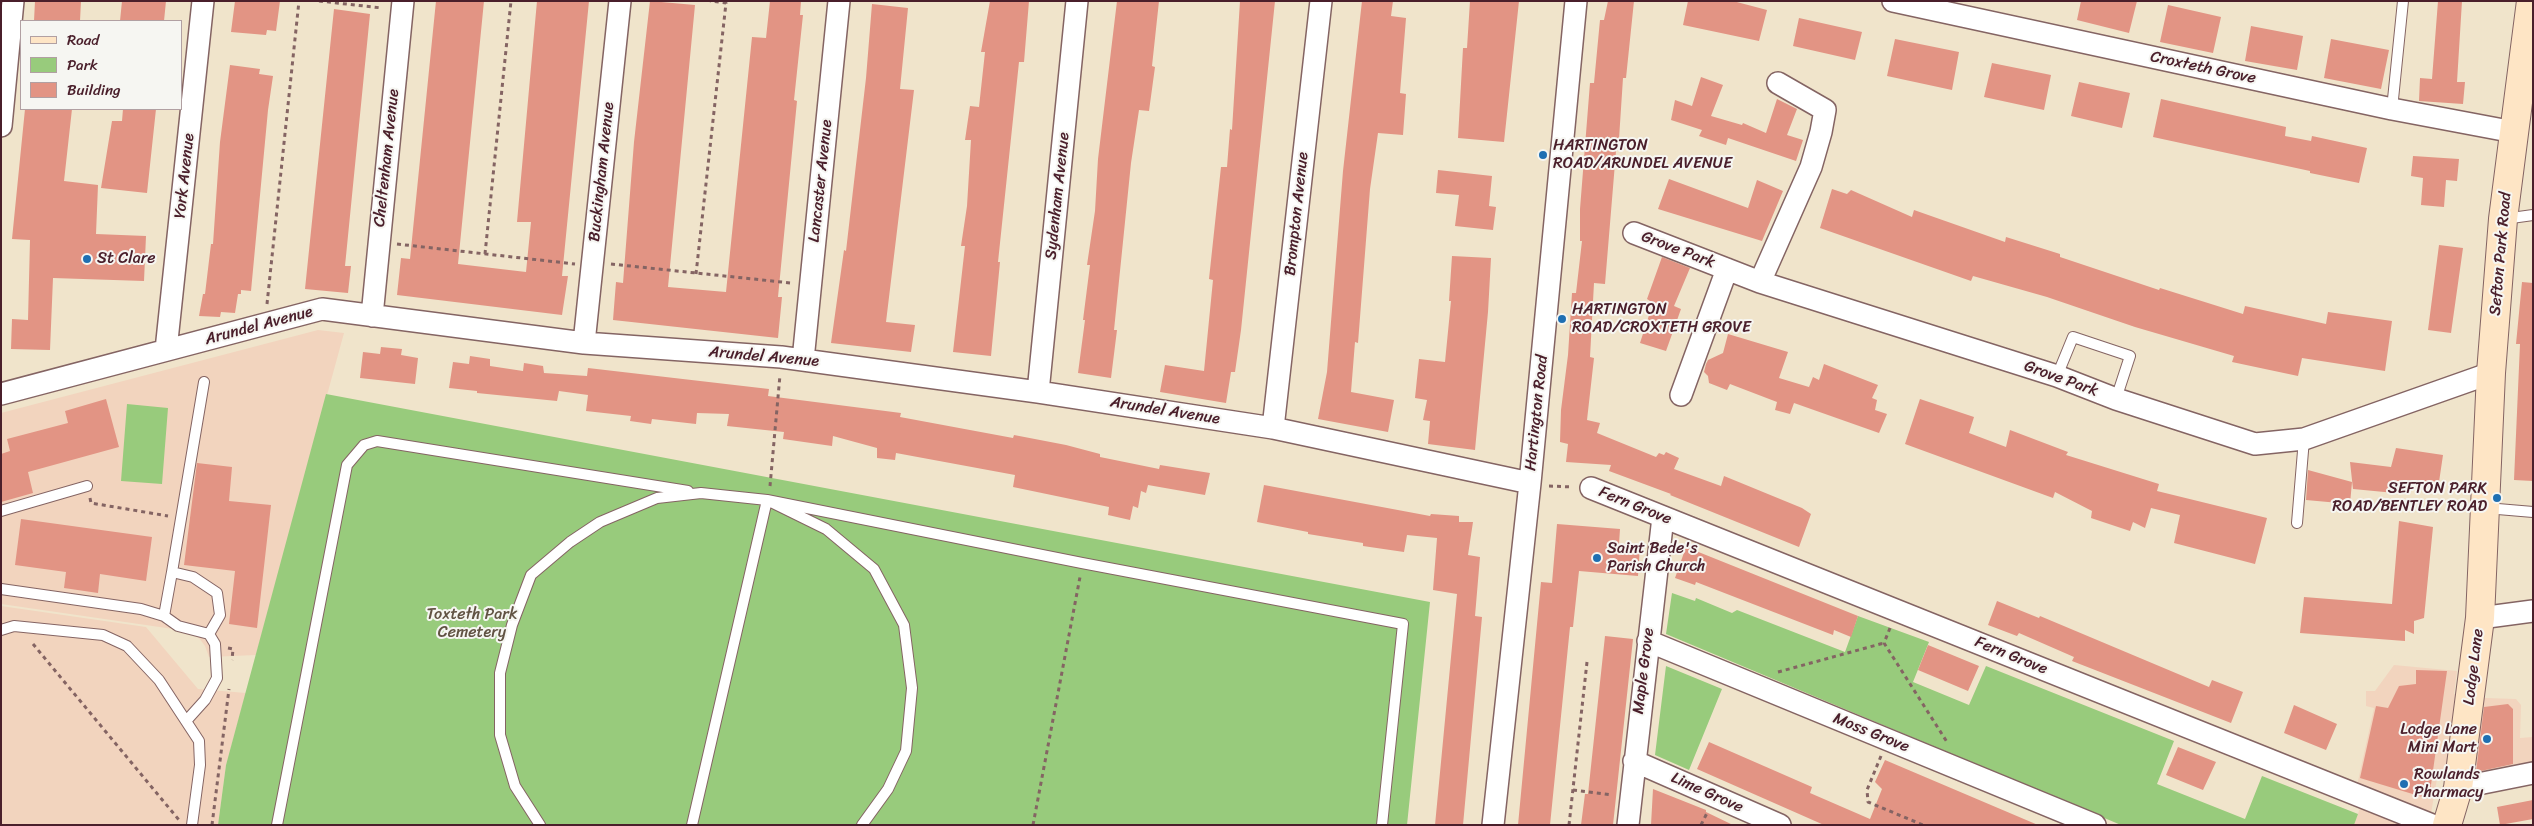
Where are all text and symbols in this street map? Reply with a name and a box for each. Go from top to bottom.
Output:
legend [20,20,182,110]
text: Road [67,27,99,53]
street label: Croxteth Grove [2148,47,2258,89]
text: Park [67,52,98,78]
text: Building [67,77,121,103]
street label: Cheltenham Avenue [370,88,404,228]
street label: Buckingham Avenue [585,101,619,243]
street label: Lancaster Avenue [805,119,837,243]
street label: York Avenue [171,132,199,220]
street label: Sydenham Avenue [1042,132,1074,260]
place label: HARTINGTON ROAD/ARUNDEL AVENUE [1553,136,1732,174]
marker: HARTINGTON ROAD/ARUNDEL AVENUE [1537,149,1549,161]
street label: Brompton Avenue [1281,151,1313,277]
street label: Sefton Park Road [2486,191,2516,317]
street label: Grove Park [1638,227,1718,273]
place label: St Clare [97,249,156,269]
marker: St Clare [81,253,93,265]
place label: HARTINGTON ROAD/CROXTETH GROVE [1572,300,1751,338]
street label: Arundel Avenue [203,302,315,350]
marker: HARTINGTON ROAD/CROXTETH GROVE [1556,313,1568,325]
street label: Arundel Avenue [708,343,820,371]
street label: Hartington Road [1521,354,1553,472]
street label: Grove Park [2021,357,2101,401]
street label: Arundel Avenue [1109,393,1221,429]
place label: SEFTON PARK ROAD/BENTLEY ROAD [2332,479,2487,517]
street label: Fern Grove [1596,483,1674,529]
marker: SEFTON PARK ROAD/BENTLEY ROAD [2491,492,2503,504]
place label: Saint Bede's Parish Church [1607,539,1705,577]
marker: Saint Bede's Parish Church [1591,552,1603,564]
park label: Toxteth Park Cemetery [427,605,517,643]
street label: Maple Grove [1629,627,1659,715]
street label: Lodge Lane [2460,628,2488,706]
street label: Fern Grove [1972,633,2050,679]
street label: Moss Grove [1830,709,1912,757]
place label: Lodge Lane Mini Mart [2400,720,2477,758]
marker: Lodge Lane Mini Mart [2481,733,2493,745]
place label: Rowlands Pharmacy [2414,765,2483,803]
street label: Lime Grove [1668,769,1746,817]
marker: Rowlands Pharmacy [2398,778,2410,790]

